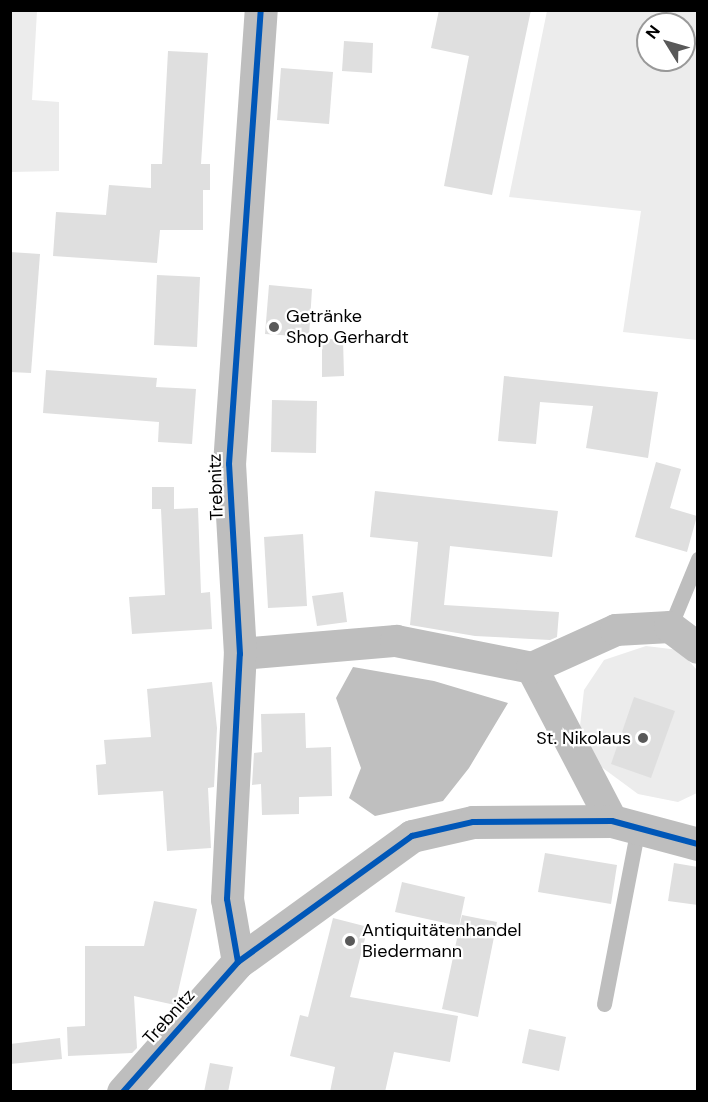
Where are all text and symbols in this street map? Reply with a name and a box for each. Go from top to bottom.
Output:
north arrow [636,12,696,72]
text: N [641,21,665,43]
place label: Getränke Shop Gerhardt [286,306,409,348]
marker: Getränke Shop Gerhardt [267,320,281,334]
street label: Trebnitz [204,453,228,521]
place label: St. Nikolaus [536,727,631,749]
marker: St. Nikolaus [636,731,650,745]
place label: Antiquitätenhandel Biedermann [362,920,522,962]
marker: Antiquitätenhandel Biedermann [343,934,357,948]
street label: Trebnitz [139,985,199,1049]

